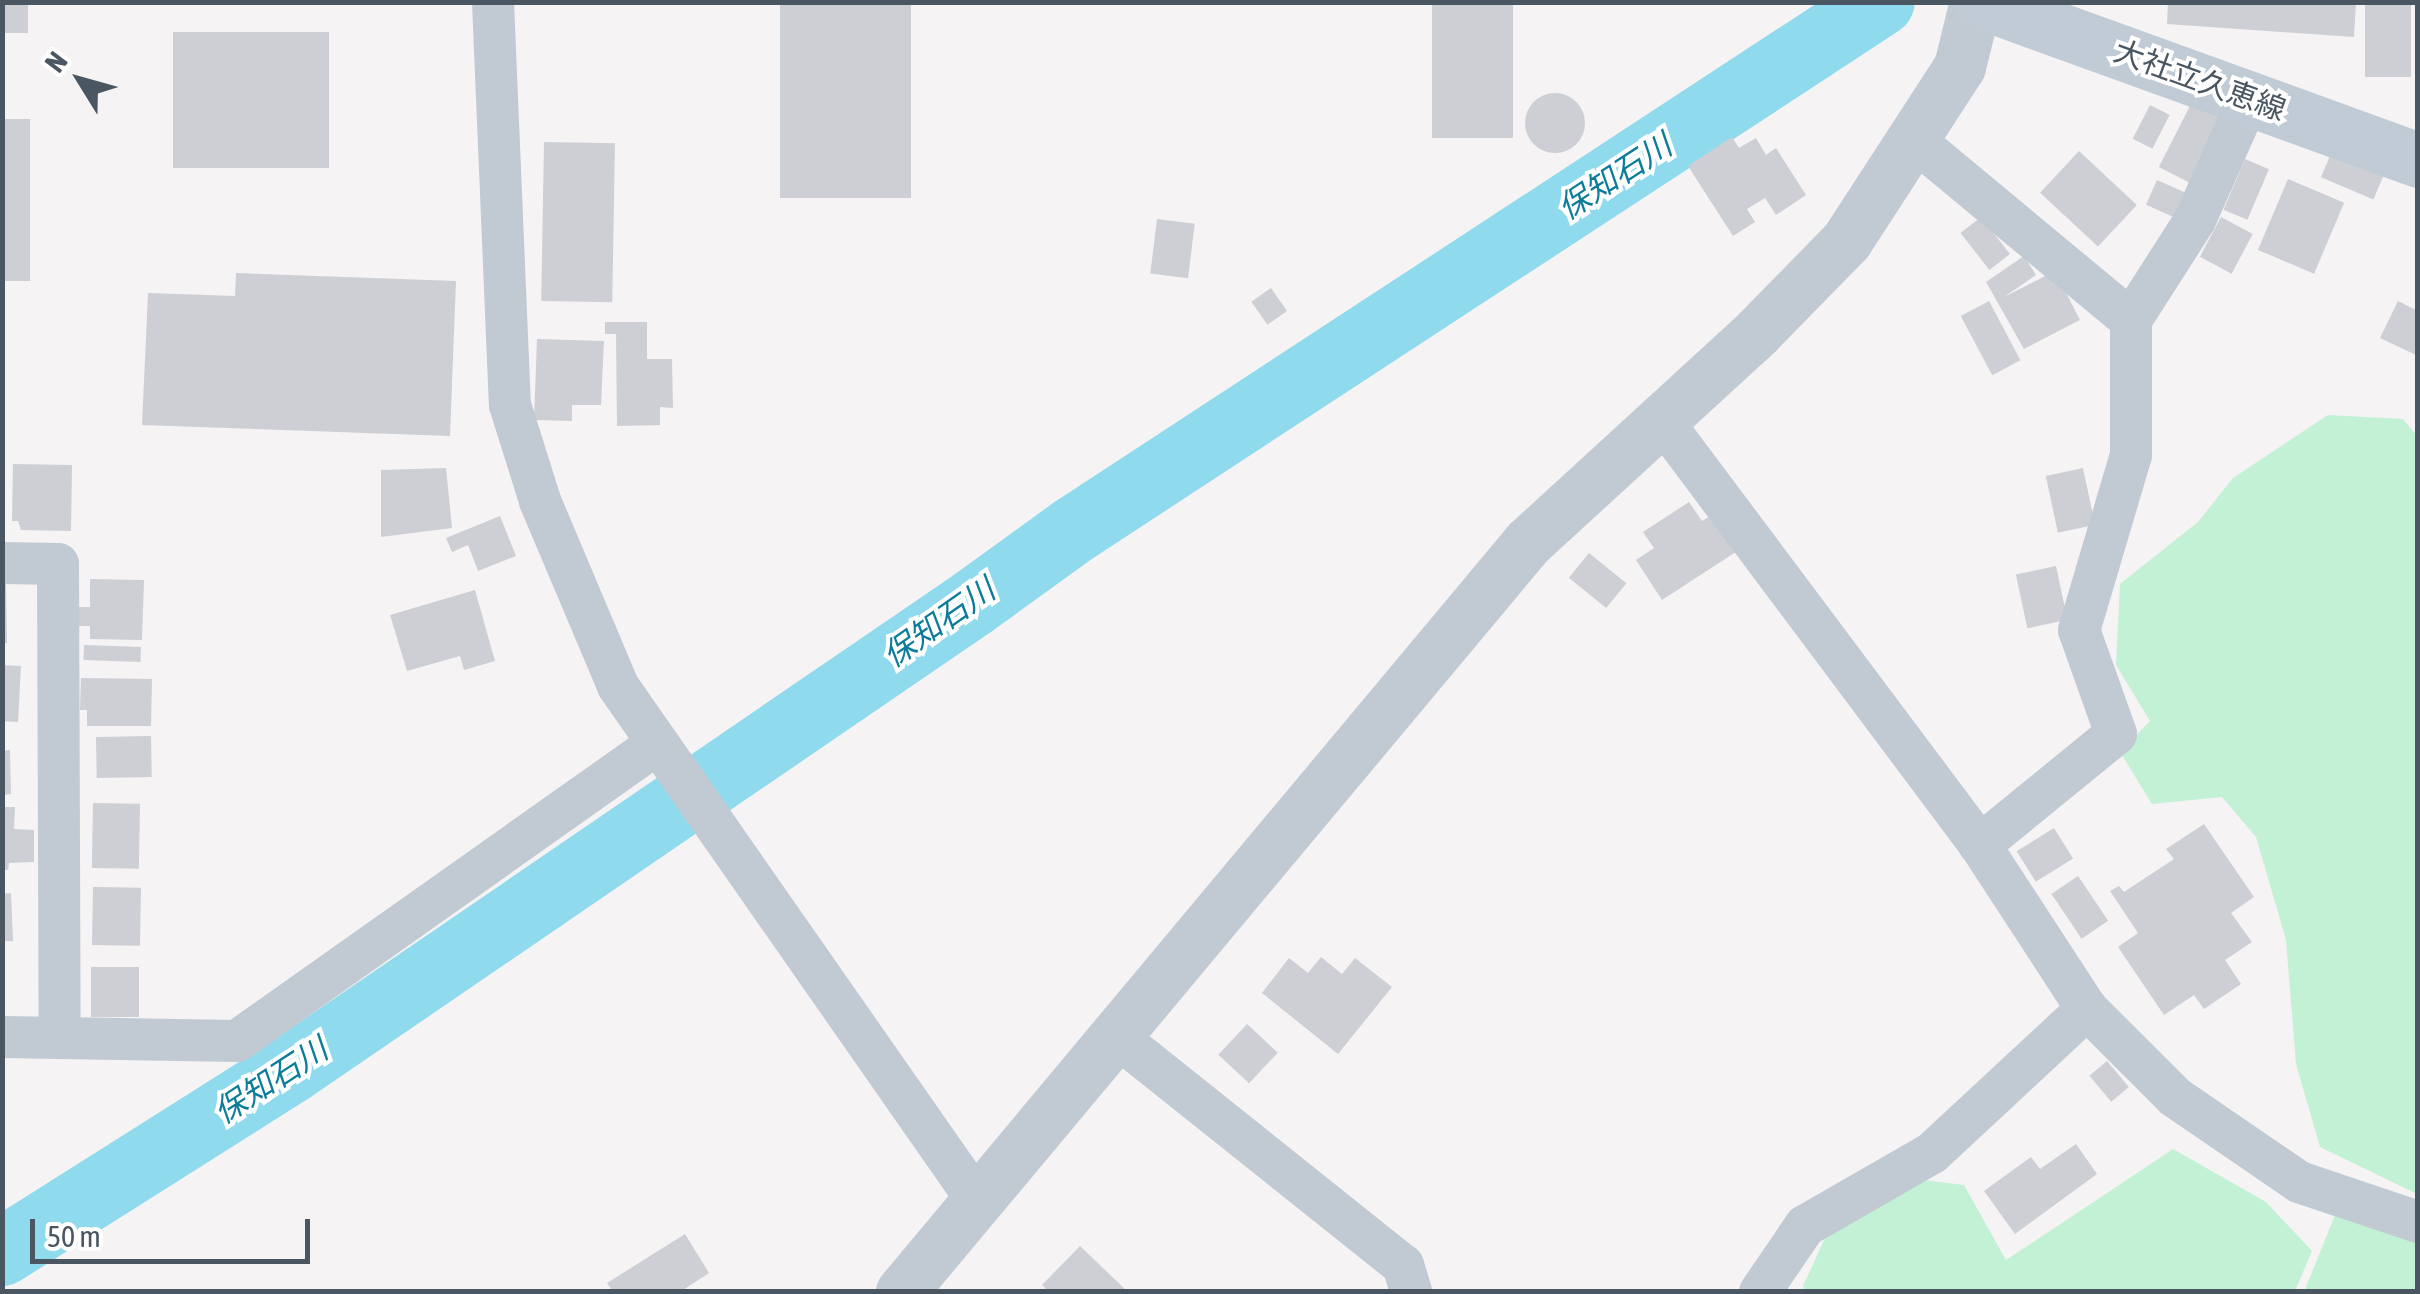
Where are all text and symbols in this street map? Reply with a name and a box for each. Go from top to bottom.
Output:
north arrow [30,30,130,130]
street label: 大社立久恵線 [2109,32,2291,128]
text: N [38,46,74,78]
water label: 保知石川 [1551,126,1679,228]
water label: 保知石川 [876,571,1002,675]
water label: 保知石川 [207,1030,335,1132]
scale bar [35,1199,315,1261]
text: 50 m [47,1219,101,1253]

